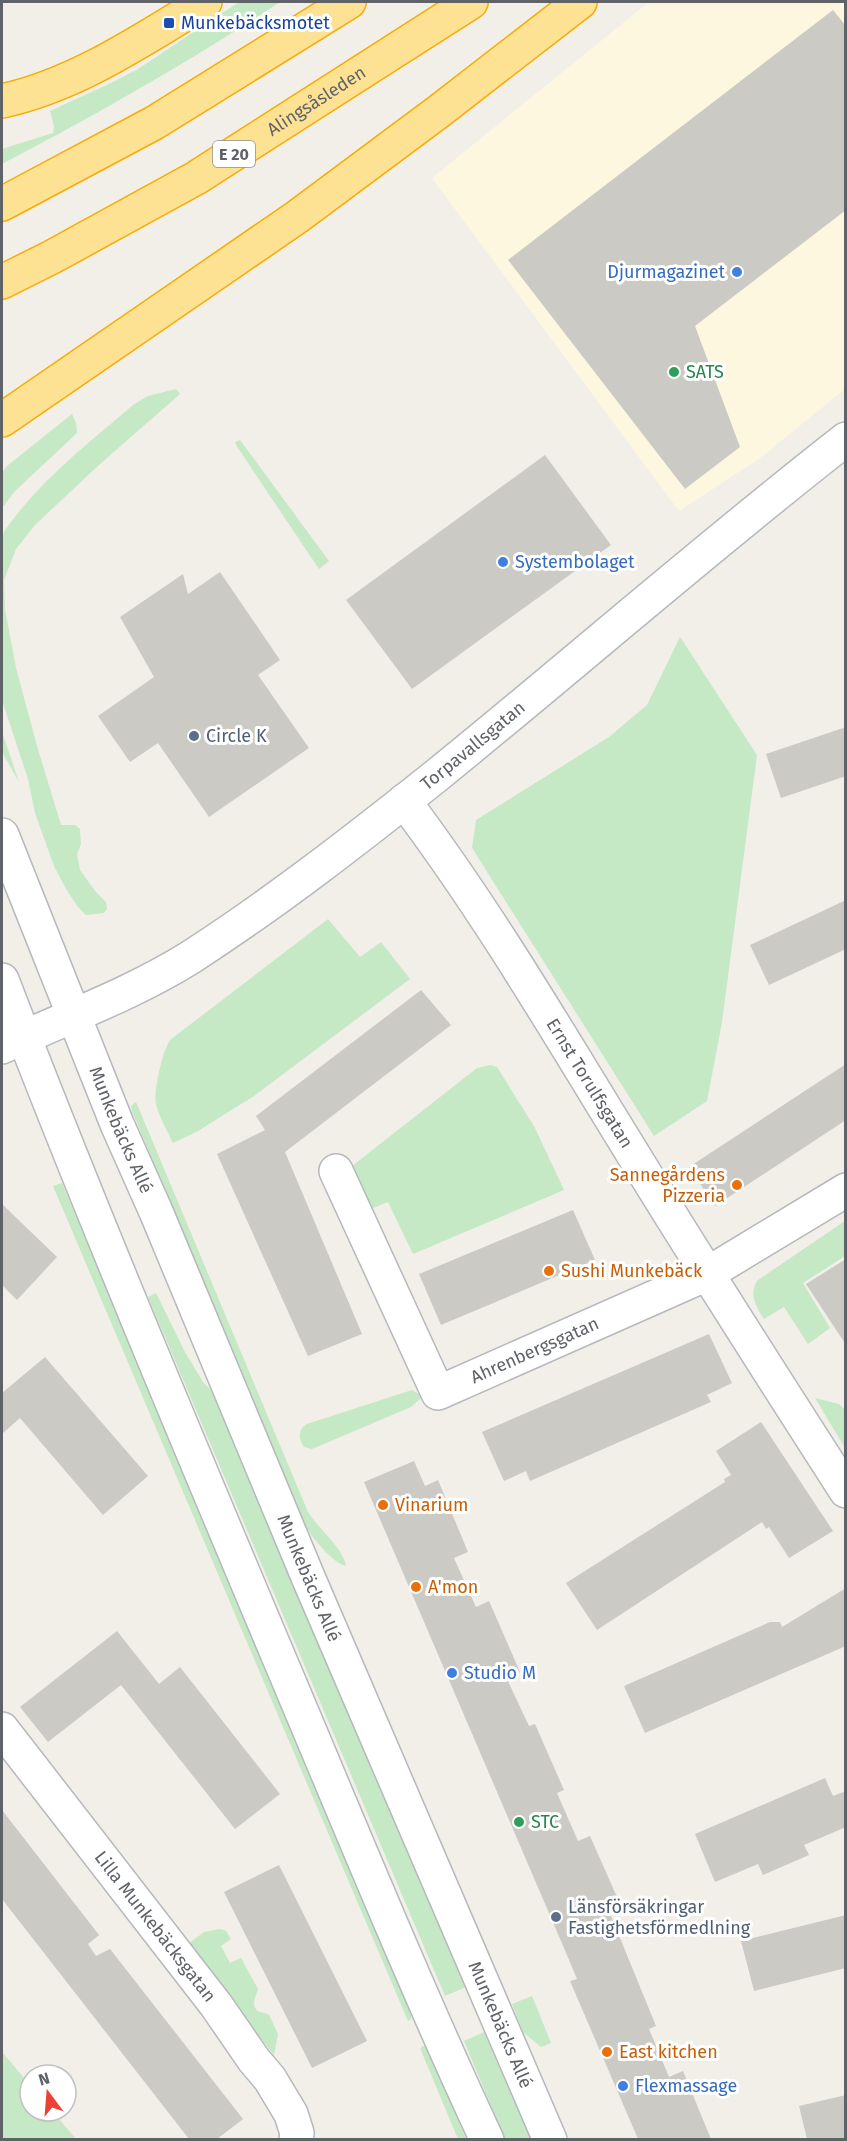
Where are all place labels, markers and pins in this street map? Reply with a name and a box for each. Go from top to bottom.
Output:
place label: Munkebäcksmotet [181,12,330,34]
marker: Munkebäcksmotet [162,16,176,30]
place label: Djurmagazinet [607,261,726,283]
marker: Djurmagazinet [730,265,744,279]
place label: SATS [686,361,724,383]
marker: SATS [667,365,681,379]
place label: Systembolaget [515,551,635,573]
marker: Systembolaget [496,555,510,569]
place label: Circle K [206,725,267,747]
marker: Circle K [187,729,201,743]
place label: Sannegårdens Pizzeria [610,1164,725,1207]
marker: Sannegårdens Pizzeria [730,1178,744,1192]
place label: Sushi Munkebäck [561,1260,703,1282]
marker: Sushi Munkebäck [542,1264,556,1278]
place label: Vinarium [395,1494,468,1516]
marker: Vinarium [376,1498,390,1512]
place label: A'mon [428,1576,478,1598]
marker: A'mon [409,1580,423,1594]
place label: Studio M [464,1662,536,1684]
marker: Studio M [445,1666,459,1680]
place label: STC [531,1811,559,1833]
marker: STC [512,1815,526,1829]
place label: Länsförsäkringar Fastighetsförmedlning [568,1896,751,1939]
marker: Länsförsäkringar Fastighetsförmedlning [549,1910,563,1924]
place label: East kitchen [619,2041,718,2063]
marker: East kitchen [600,2045,614,2059]
place label: Flexmassage [635,2075,737,2097]
marker: Flexmassage [616,2079,630,2093]

